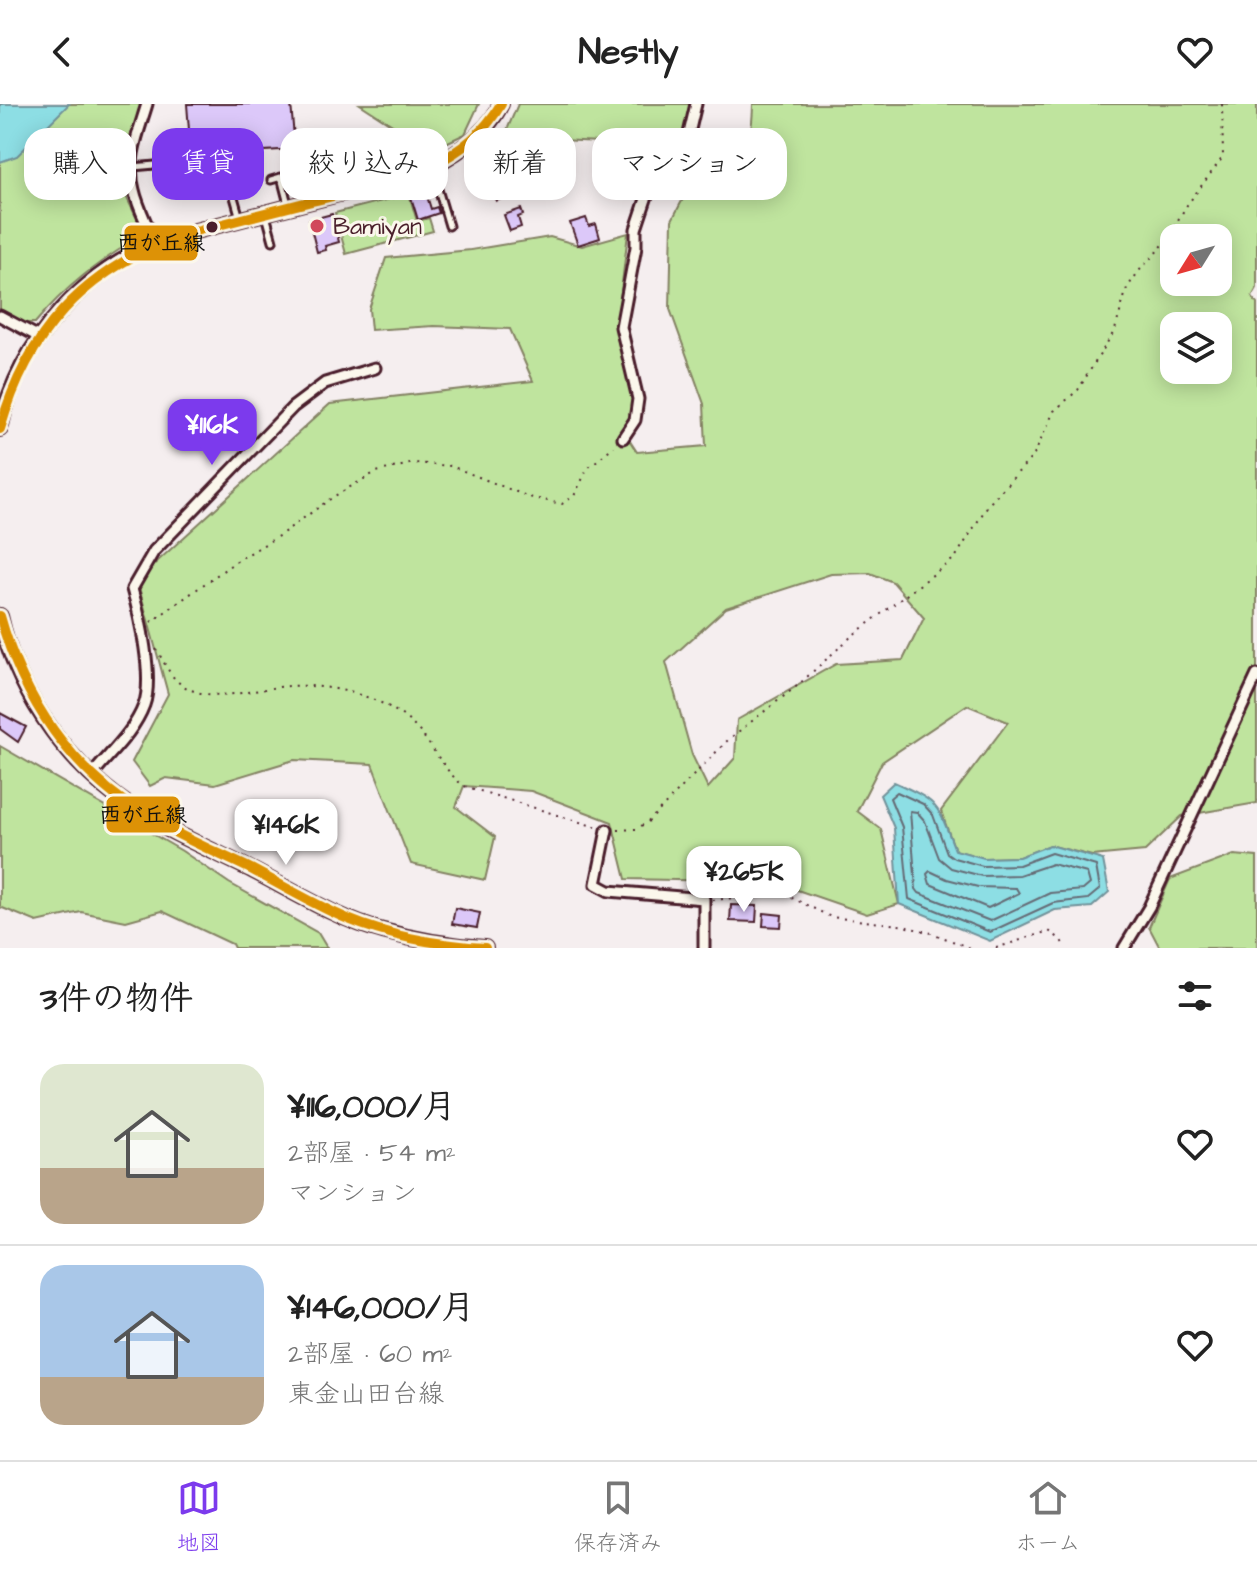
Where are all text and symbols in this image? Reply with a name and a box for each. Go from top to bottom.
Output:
text: Nestly [578,27,679,78]
icon: back [40,30,84,74]
icon: heart [1173,30,1217,74]
chip: 購入 [24,128,136,200]
chip: 賃貸 [152,128,264,200]
chip: 絞り込み [280,128,448,200]
chip: 新着 [464,128,576,200]
chip: マンション [592,128,787,200]
place label: Bamiyan [333,210,422,245]
marker: Bamiyan [308,217,326,235]
unlabelled marker [204,219,220,235]
line badge: 西が丘線 [123,224,199,262]
north arrow [1160,224,1232,296]
map controls [1160,224,1232,384]
text: 西が丘線 [117,228,205,259]
button: layers [1160,312,1232,384]
pin: ¥116K [156,399,268,467]
text: ¥116K [186,407,238,443]
line badge: 西が丘線 [105,795,181,834]
pin: ¥146K [230,799,342,867]
text: 西が丘線 [99,800,187,831]
text: ¥146K [253,807,319,843]
pin: ¥265K [688,846,800,914]
text: ¥265K [704,854,784,890]
icon: filters [1173,974,1217,1018]
text: 3件の物件 [40,975,193,1023]
text: ¥116,000/月 [288,1083,456,1131]
icon: home [104,1096,200,1192]
icon: heart [1173,1122,1217,1166]
text: 2部屋 · 54 m² [288,1135,456,1171]
text: マンション [288,1175,417,1211]
text: ¥146,000/月 [288,1284,475,1332]
icon: home [104,1297,200,1393]
icon: heart [1173,1323,1217,1367]
text: 2部屋 · 60 m² [288,1336,452,1372]
text: 東金山田台線 [288,1376,444,1412]
tab: 地図 [177,1476,221,1559]
tab: 保存済み [574,1476,662,1559]
tab: ホーム [1015,1476,1080,1559]

